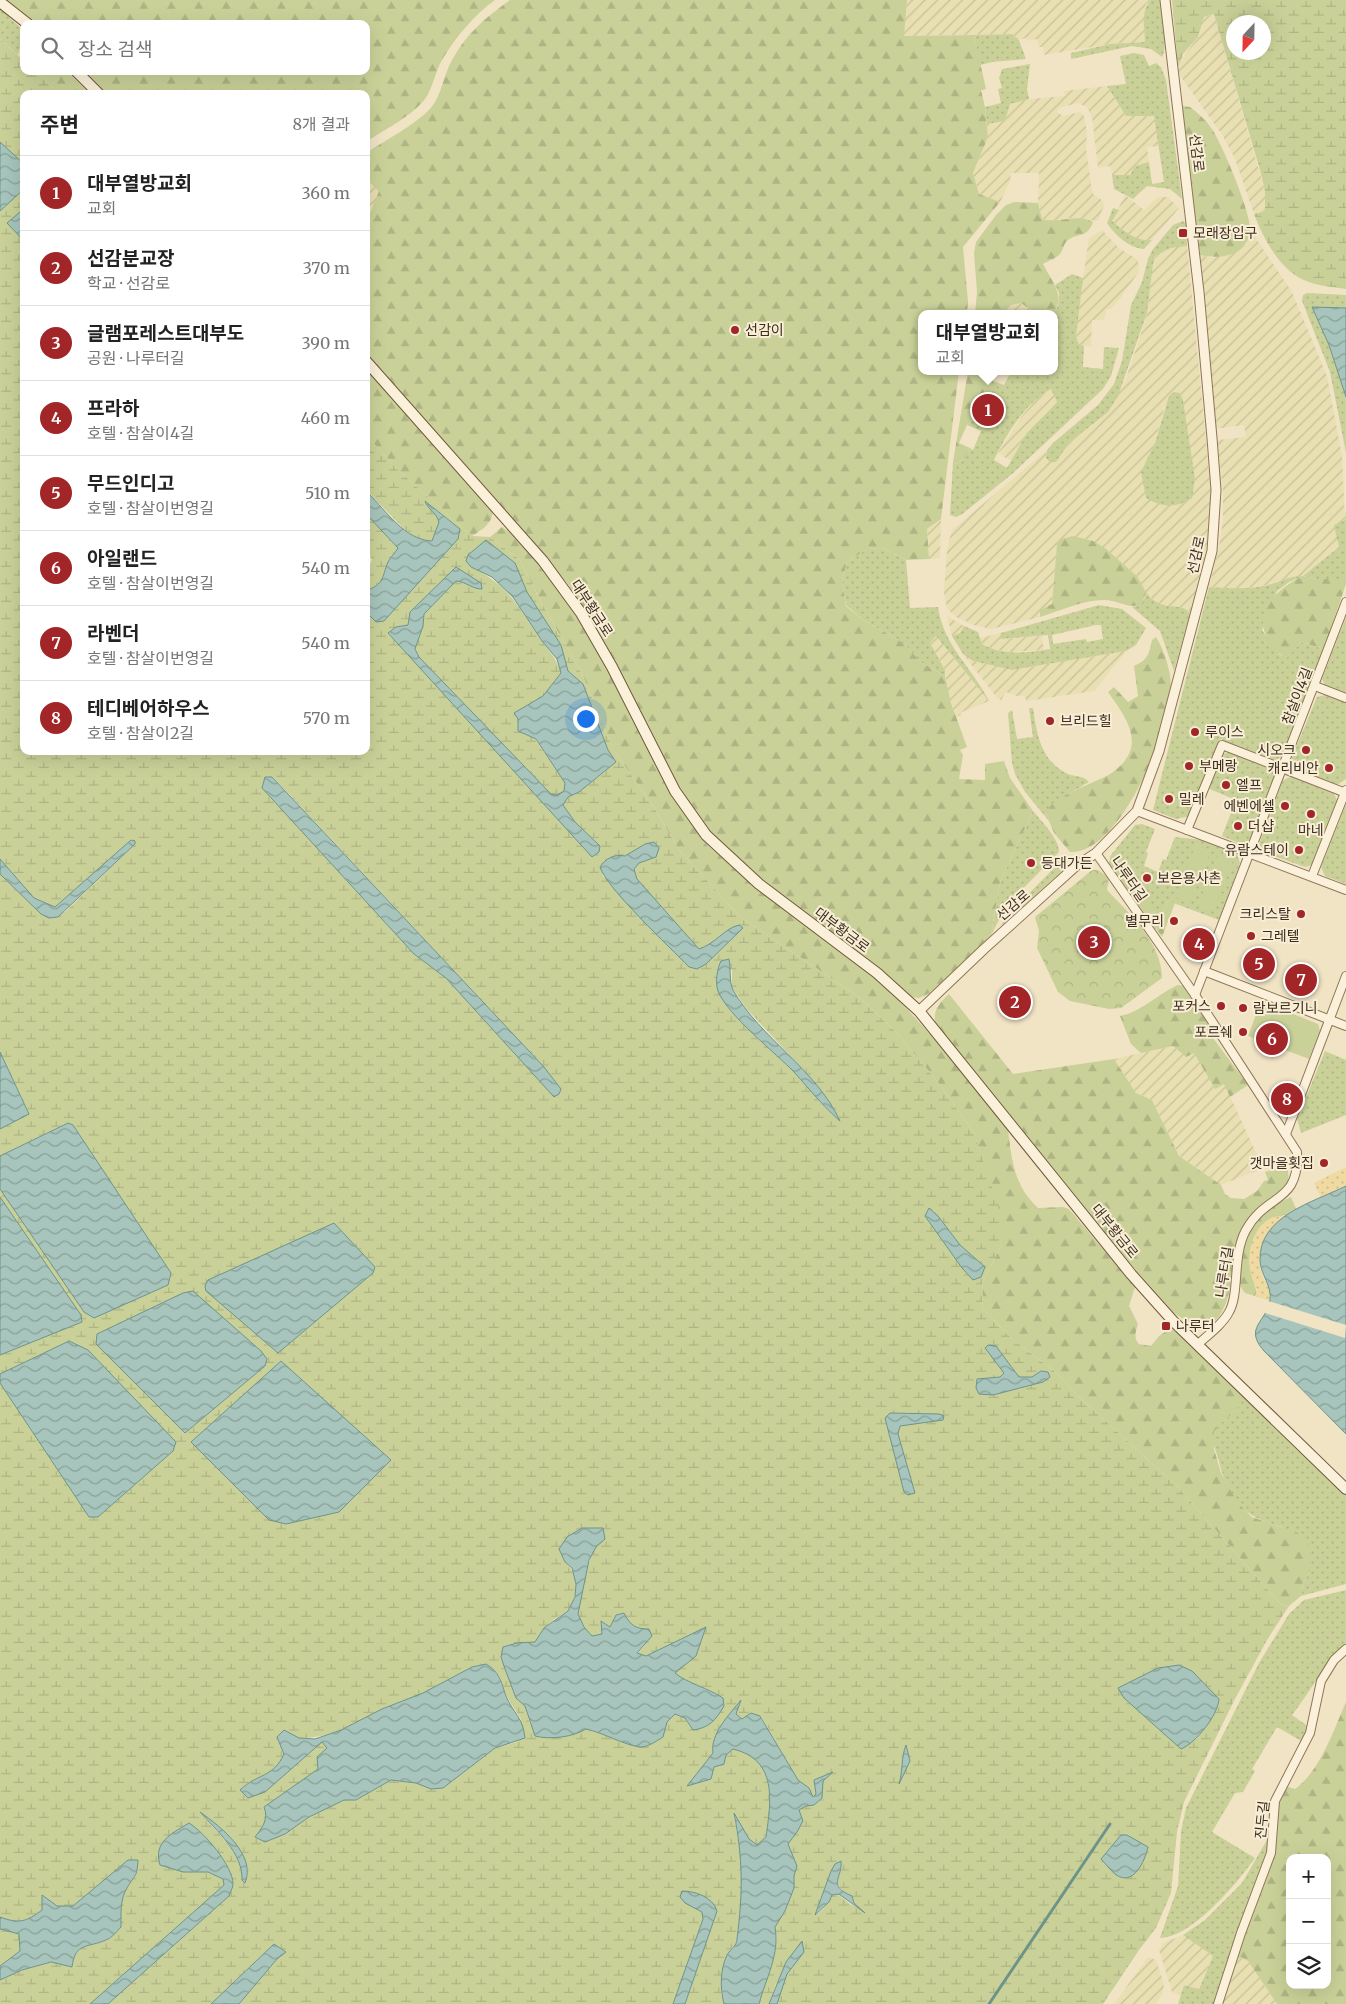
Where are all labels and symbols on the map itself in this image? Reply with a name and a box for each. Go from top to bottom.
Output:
north arrow [1226,15,1271,60]
street label: 선감로 [1186,133,1208,173]
place label: 모래장입구 [1193,224,1258,242]
marker: 모래장입구 [1177,227,1189,239]
place label: 선감이 [745,321,784,339]
marker: 선감이 [729,324,741,336]
pin: 1 [972,391,1004,429]
street label: 선감로 [1183,534,1209,576]
street label: 대부황금로 [567,576,617,640]
street label: 참살이4길 [1278,665,1316,727]
your location [573,706,599,732]
place label: 브리드힐 [1060,712,1112,730]
marker: 브리드힐 [1044,715,1056,727]
place label: 루이스 [1205,723,1244,741]
marker: 루이스 [1189,726,1201,738]
place label: 시오크 [1257,741,1296,759]
marker: 시오크 [1300,744,1312,756]
place label: 부메랑 [1199,757,1238,775]
place label: 캐리비안 [1267,759,1319,777]
marker: 부메랑 [1183,760,1195,772]
marker: 캐리비안 [1323,762,1335,774]
place label: 엘프 [1236,776,1262,794]
marker: 엘프 [1220,779,1232,791]
place label: 밀레 [1179,790,1205,808]
marker: 밀레 [1163,793,1175,805]
place label: 에벤에셀 [1223,797,1275,815]
marker: 에벤에셀 [1279,800,1291,812]
marker: 마네 [1305,808,1317,820]
place label: 더샵 [1248,817,1274,835]
marker: 더샵 [1232,820,1244,832]
place label: 마네 [1298,821,1324,839]
place label: 유람스테이 [1225,841,1289,859]
marker: 유람스테이 [1293,844,1305,856]
street label: 나루터길 [1107,853,1151,905]
place label: 등대가든 [1041,854,1093,872]
marker: 등대가든 [1025,857,1037,869]
place label: 보은용사촌 [1157,869,1222,887]
marker: 보은용사촌 [1141,872,1153,884]
street label: 선감로 [993,885,1034,924]
street label: 대부황금로 [811,903,873,957]
place label: 크리스탈 [1239,905,1291,923]
marker: 크리스탈 [1295,908,1307,920]
place label: 별무리 [1125,912,1164,930]
marker: 별무리 [1168,915,1180,927]
pin: 3 [1078,923,1110,961]
pin: 4 [1183,925,1215,963]
place label: 그레텔 [1261,927,1300,945]
marker: 그레텔 [1245,930,1257,942]
pin: 5 [1243,945,1275,983]
pin: 7 [1285,961,1317,999]
pin: 2 [999,983,1031,1021]
place label: 포커스 [1172,997,1211,1015]
place label: 람보르기니 [1253,999,1317,1017]
marker: 포커스 [1215,1000,1227,1012]
marker: 람보르기니 [1237,1002,1249,1014]
pin: 6 [1256,1020,1288,1058]
place label: 포르쉐 [1194,1023,1233,1041]
marker: 포르쉐 [1237,1026,1249,1038]
pin: 8 [1271,1080,1303,1118]
place label: 갯마을횟집 [1250,1154,1314,1172]
marker: 갯마을횟집 [1318,1157,1330,1169]
street label: 대부황금로 [1088,1200,1142,1262]
street label: 나루터길 [1211,1245,1237,1299]
place label: 나루터 [1176,1317,1215,1335]
marker: 나루터 [1160,1320,1172,1332]
street label: 진두길 [1251,1800,1273,1840]

